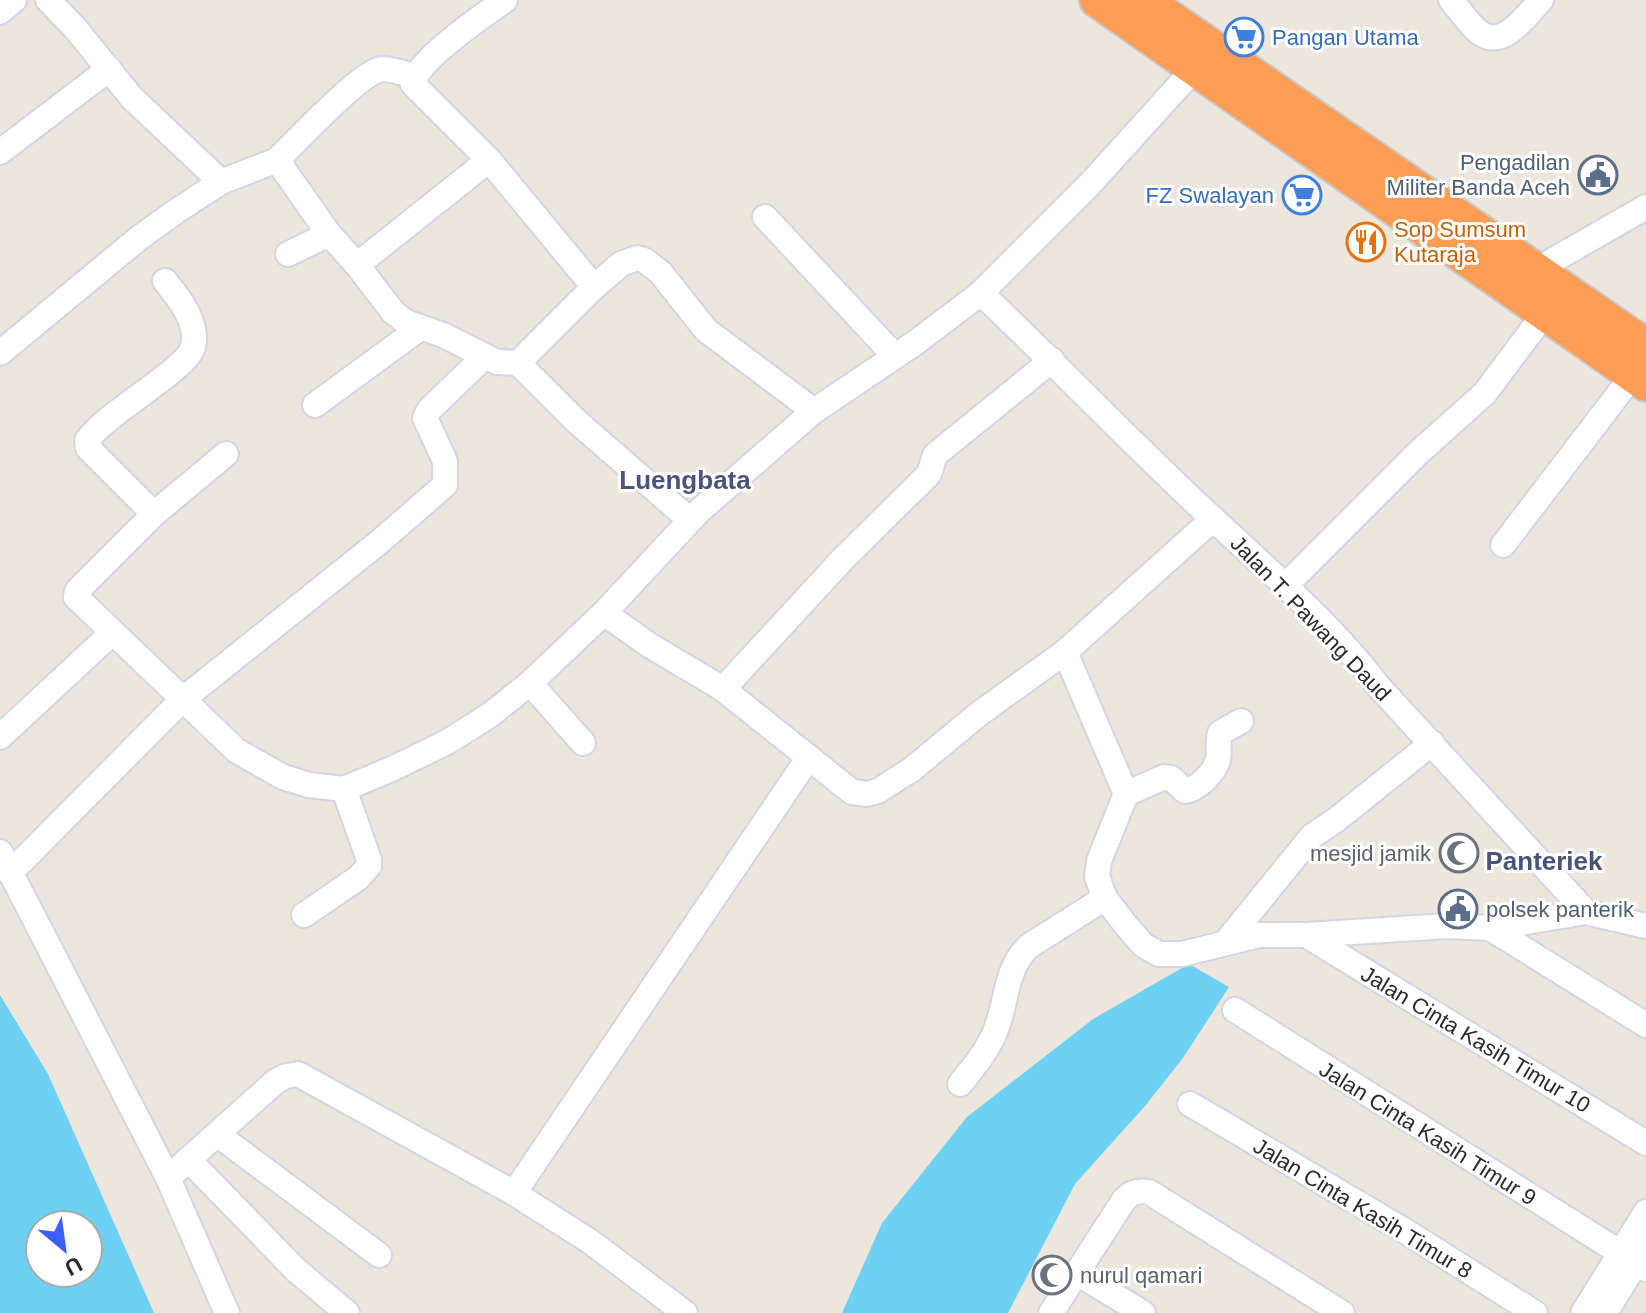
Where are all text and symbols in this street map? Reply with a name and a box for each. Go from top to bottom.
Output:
supermarket icon: Pangan Utama [1223,16,1265,58]
place label: Pangan Utama [1272,25,1420,50]
place label: Pengadilan Militer Banda Aceh [1387,150,1570,200]
public building icon: Pengadilan Militer Banda Aceh [1577,154,1619,196]
supermarket icon: FZ Swalayan [1281,174,1323,216]
place label: FZ Swalayan [1146,183,1274,208]
place label: Sop Sumsum Kutaraja [1394,217,1526,267]
restaurant icon: Sop Sumsum Kutaraja [1345,221,1387,263]
district label: Luengbata [619,465,751,495]
street label: Jalan T. Pawang Daud [1225,531,1396,706]
mosque icon: mesjid jamik [1438,832,1480,874]
place label: mesjid jamik [1310,841,1432,866]
district label: Panteriek [1485,846,1603,876]
public building icon: polsek panterik [1437,888,1479,930]
place label: polsek panterik [1486,897,1635,922]
street label: Jalan Cinta Kasih Timur 10 [1357,961,1595,1118]
street label: Jalan Cinta Kasih Timur 9 [1315,1056,1541,1210]
street label: Jalan Cinta Kasih Timur 8 [1249,1133,1477,1284]
north arrow [24,1209,104,1289]
text: U [60,1251,86,1281]
mosque icon: nurul qamari [1031,1254,1073,1296]
place label: nurul qamari [1080,1263,1202,1288]

